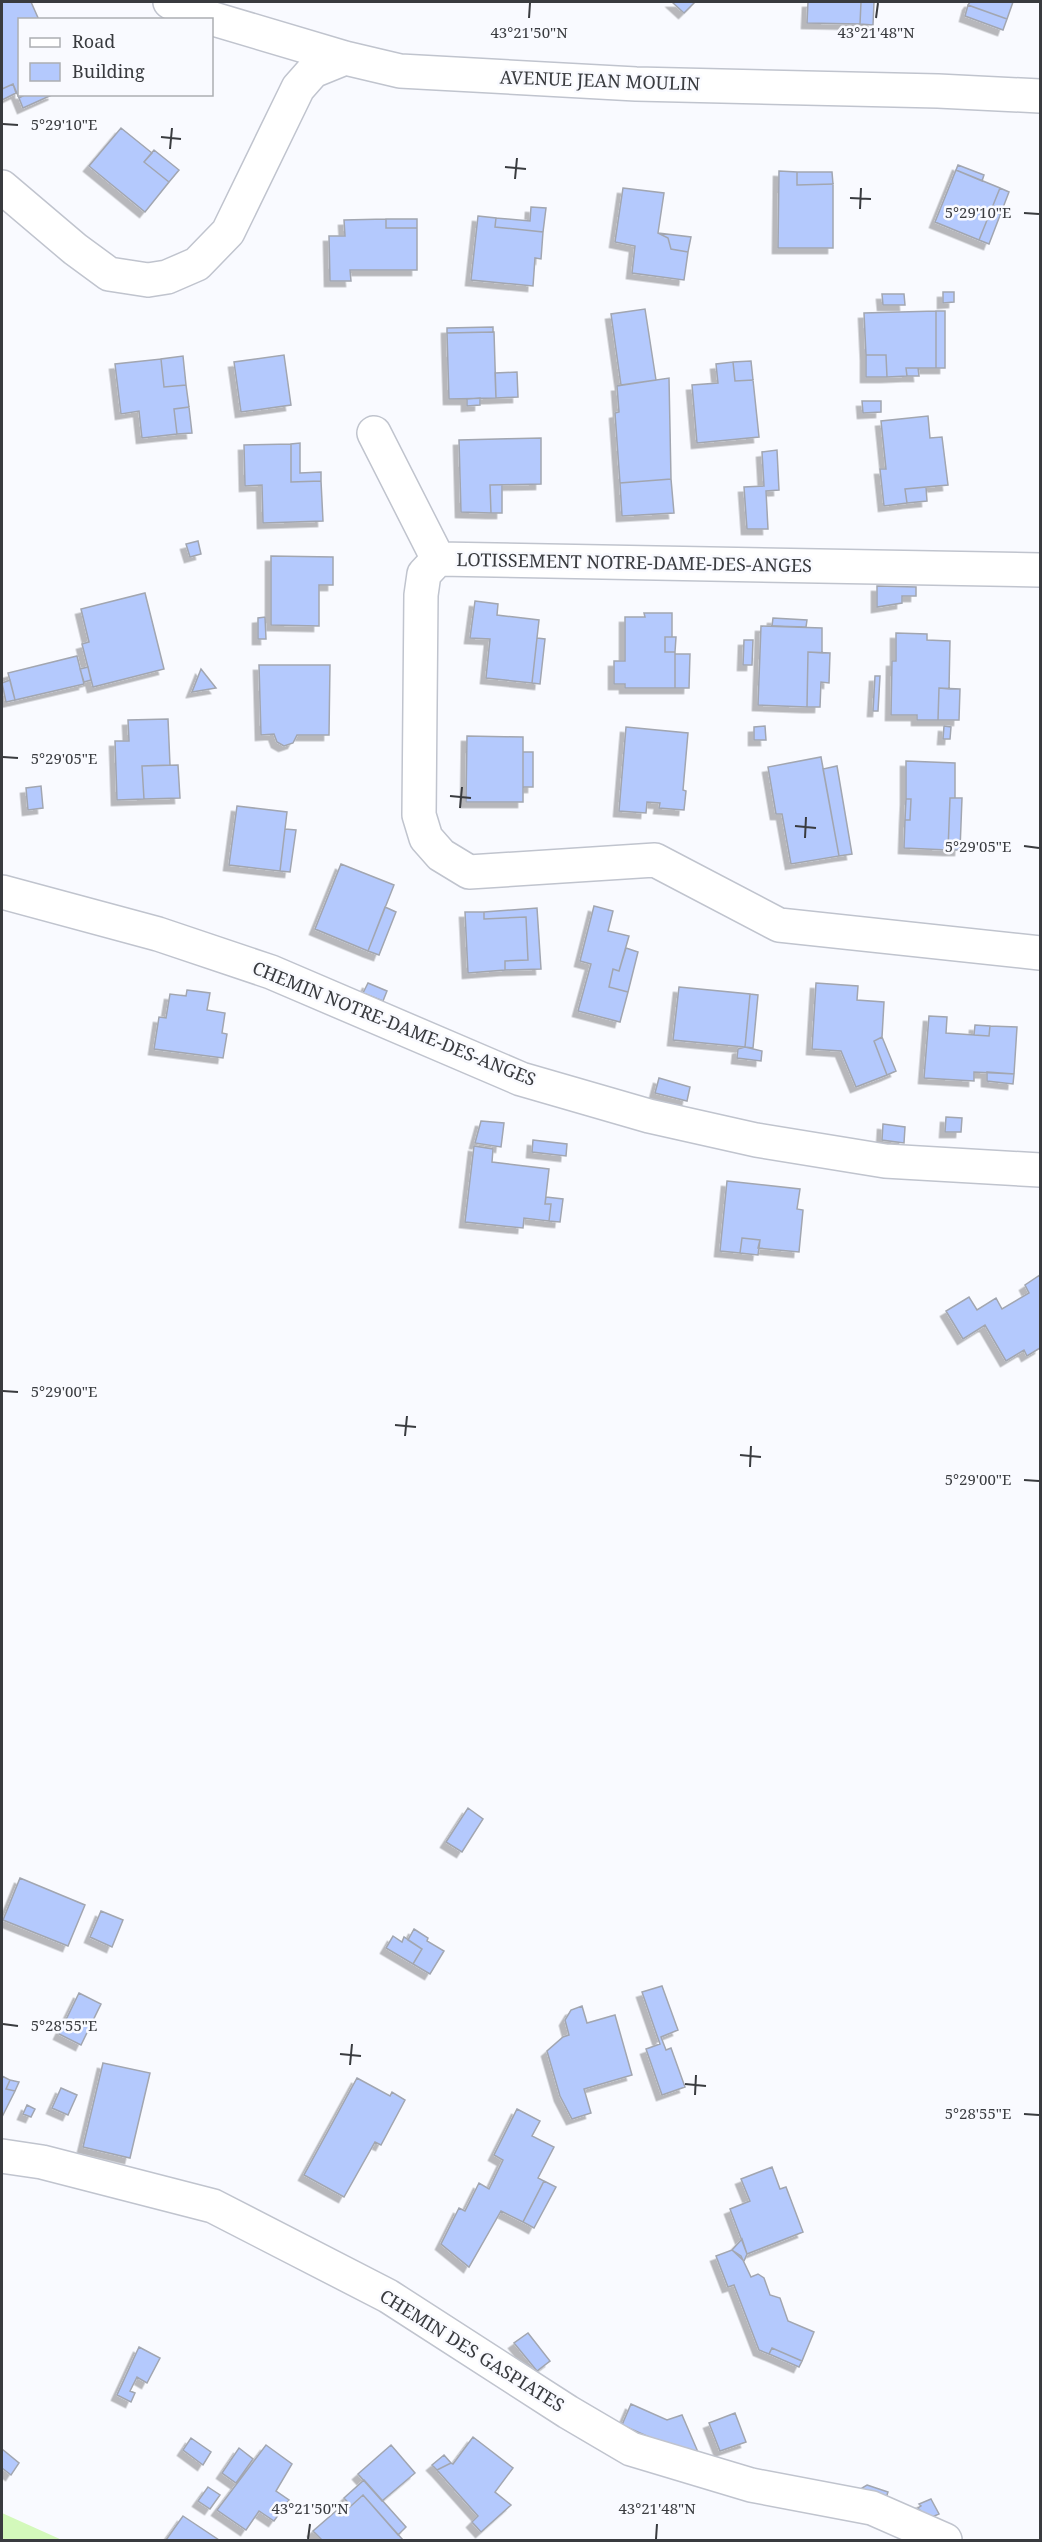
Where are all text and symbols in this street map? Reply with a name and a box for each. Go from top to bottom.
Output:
legend [18,18,213,96]
text: 43°21'50"N [490,22,568,42]
text: 43°21'48"N [837,22,915,42]
text: Road [72,29,115,53]
text: Building [72,59,145,83]
street label: AVENUE JEAN MOULIN [499,65,701,96]
text: 5°29'10"E [31,114,97,134]
text: 5°29'10"E [945,202,1011,222]
street label: LOTISSEMENT NOTRE-DAME-DES-ANGES [456,547,812,577]
text: 5°29'05"E [31,748,97,768]
text: 5°29'05"E [945,836,1011,856]
street label: CHEMIN NOTRE-DAME-DES-ANGES [249,955,540,1091]
text: 5°29'00"E [31,1381,97,1401]
text: 5°29'00"E [945,1469,1011,1489]
text: 5°28'55"E [31,2015,97,2035]
text: 5°28'55"E [945,2103,1011,2123]
street label: CHEMIN DES GASPIATES [376,2283,569,2417]
text: 43°21'50"N [271,2498,349,2518]
text: 43°21'48"N [618,2498,696,2518]

